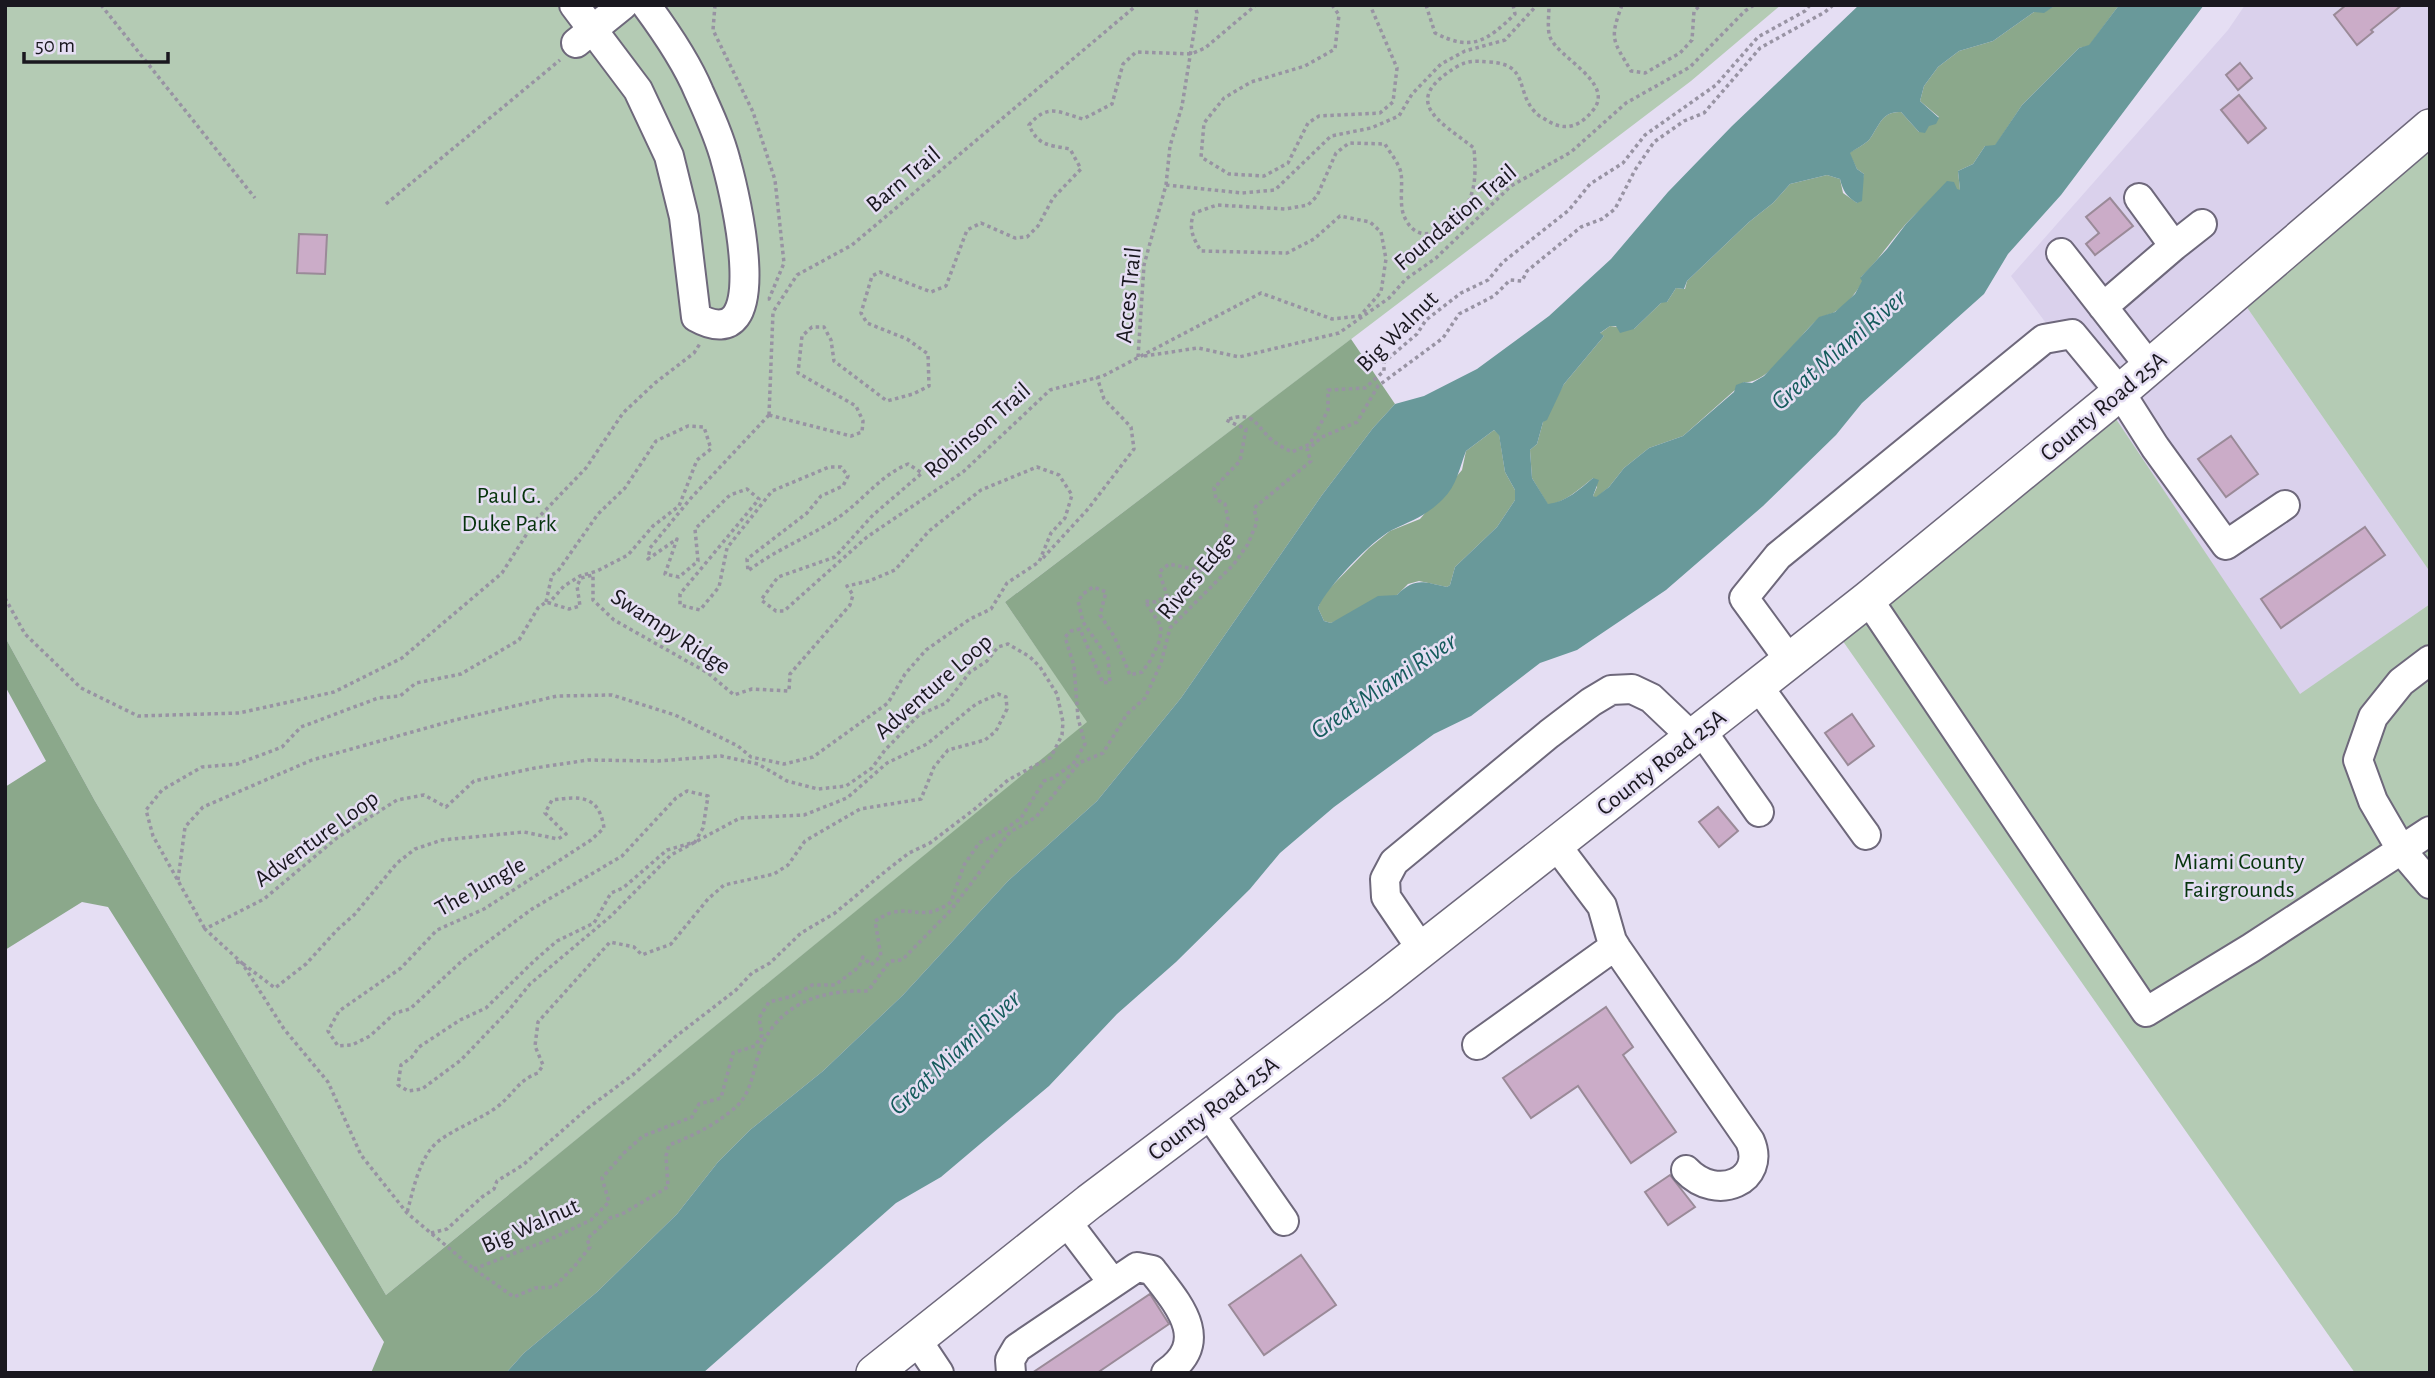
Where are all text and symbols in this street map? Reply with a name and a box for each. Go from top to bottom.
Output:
scale bar [24,21,168,65]
text: 50 m [35,35,75,56]
street label: Barn Trail [862,142,945,217]
street label: Foundation Trail [1390,160,1521,276]
street label: Acces Trail [1112,246,1146,344]
water label: Great Miami River [1766,283,1912,415]
street label: Big Walnut [1353,286,1443,377]
street label: County Road 25A [2036,347,2171,466]
street label: Robinson Trail [920,378,1035,483]
park label: Paul G. Duke Park [462,484,556,536]
street label: Rivers Edge [1153,527,1240,624]
street label: Swampy Ridge [606,584,734,679]
water label: Great Miami River [1306,627,1462,744]
street label: Adventure Loop [870,629,997,744]
street label: County Road 25A [1593,705,1731,820]
street label: Adventure Loop [250,786,383,892]
park label: Miami County Fairgrounds [2174,850,2304,902]
street label: The Jungle [431,852,530,921]
water label: Great Miami River [884,984,1027,1120]
street label: County Road 25A [1144,1052,1283,1165]
street label: Big Walnut [478,1194,583,1258]

